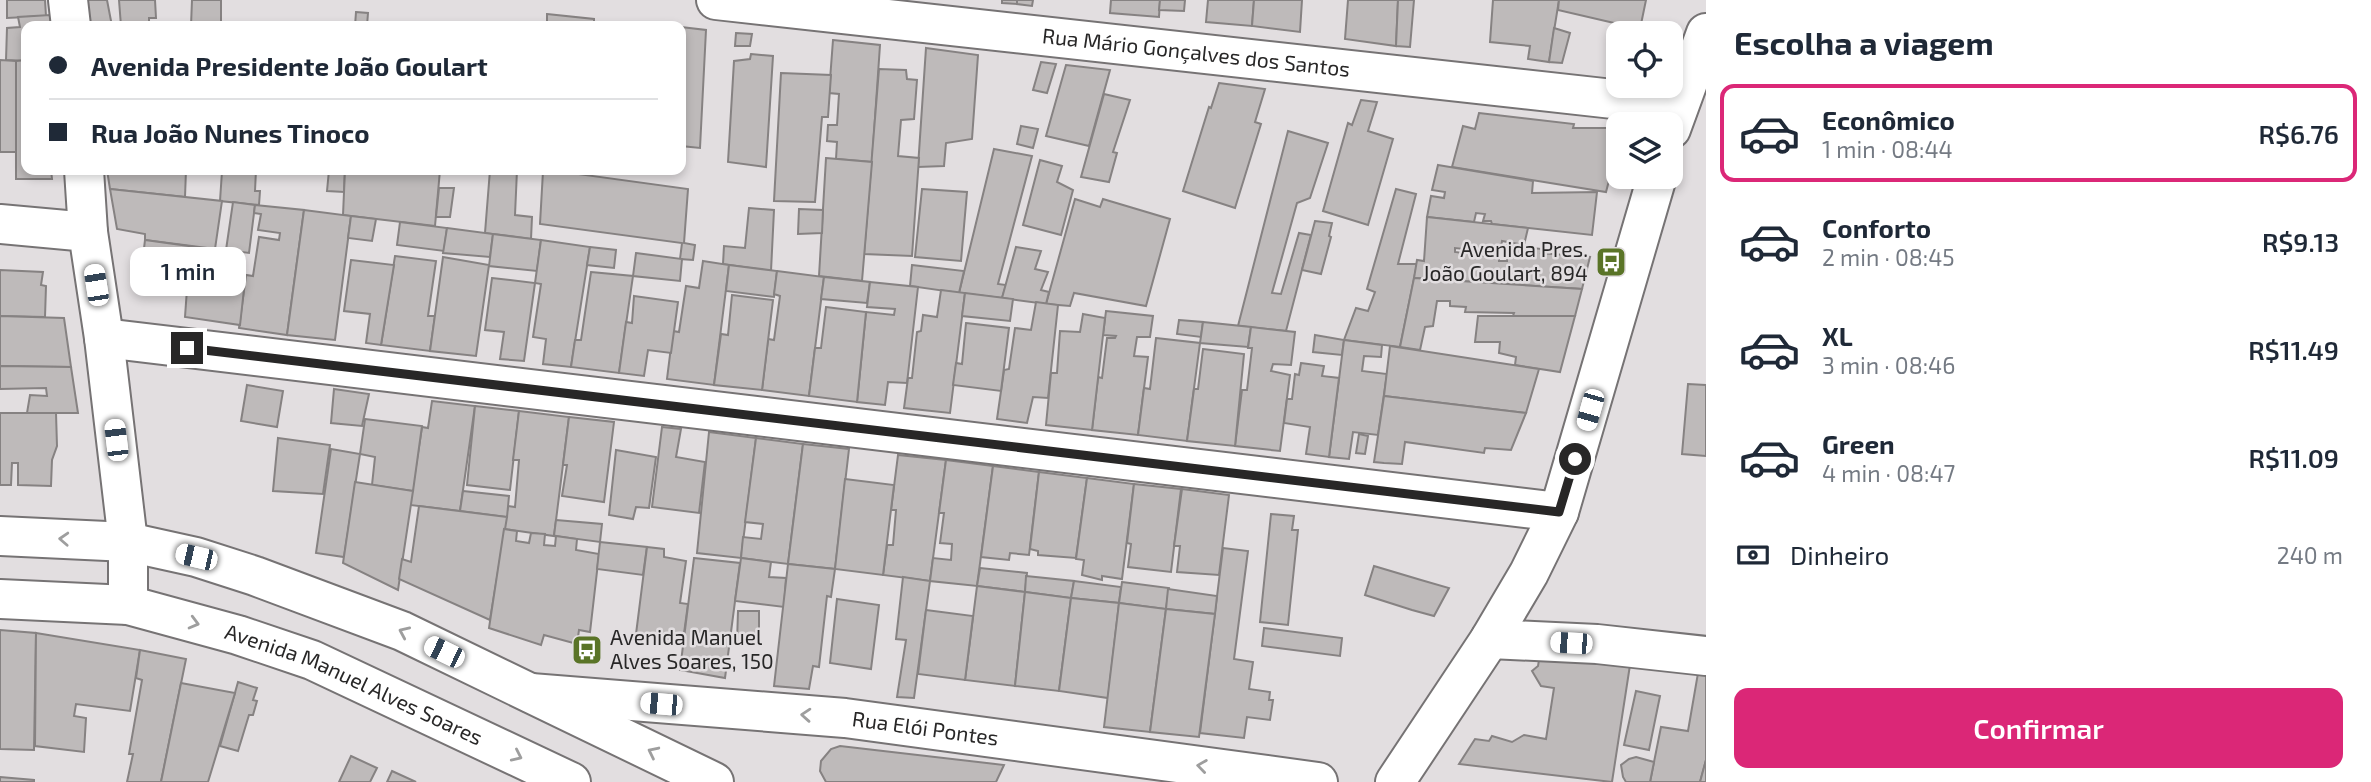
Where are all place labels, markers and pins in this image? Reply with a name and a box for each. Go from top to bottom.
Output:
place label: Avenida Pres. João Goulart, 894 [1422,236,1588,285]
bus stop icon: Avenida Pres. João Goulart, 894 [1594,245,1628,279]
place label: Avenida Manuel Alves Soares, 150 [610,624,774,673]
bus stop icon: Avenida Manuel Alves Soares, 150 [570,633,604,667]

